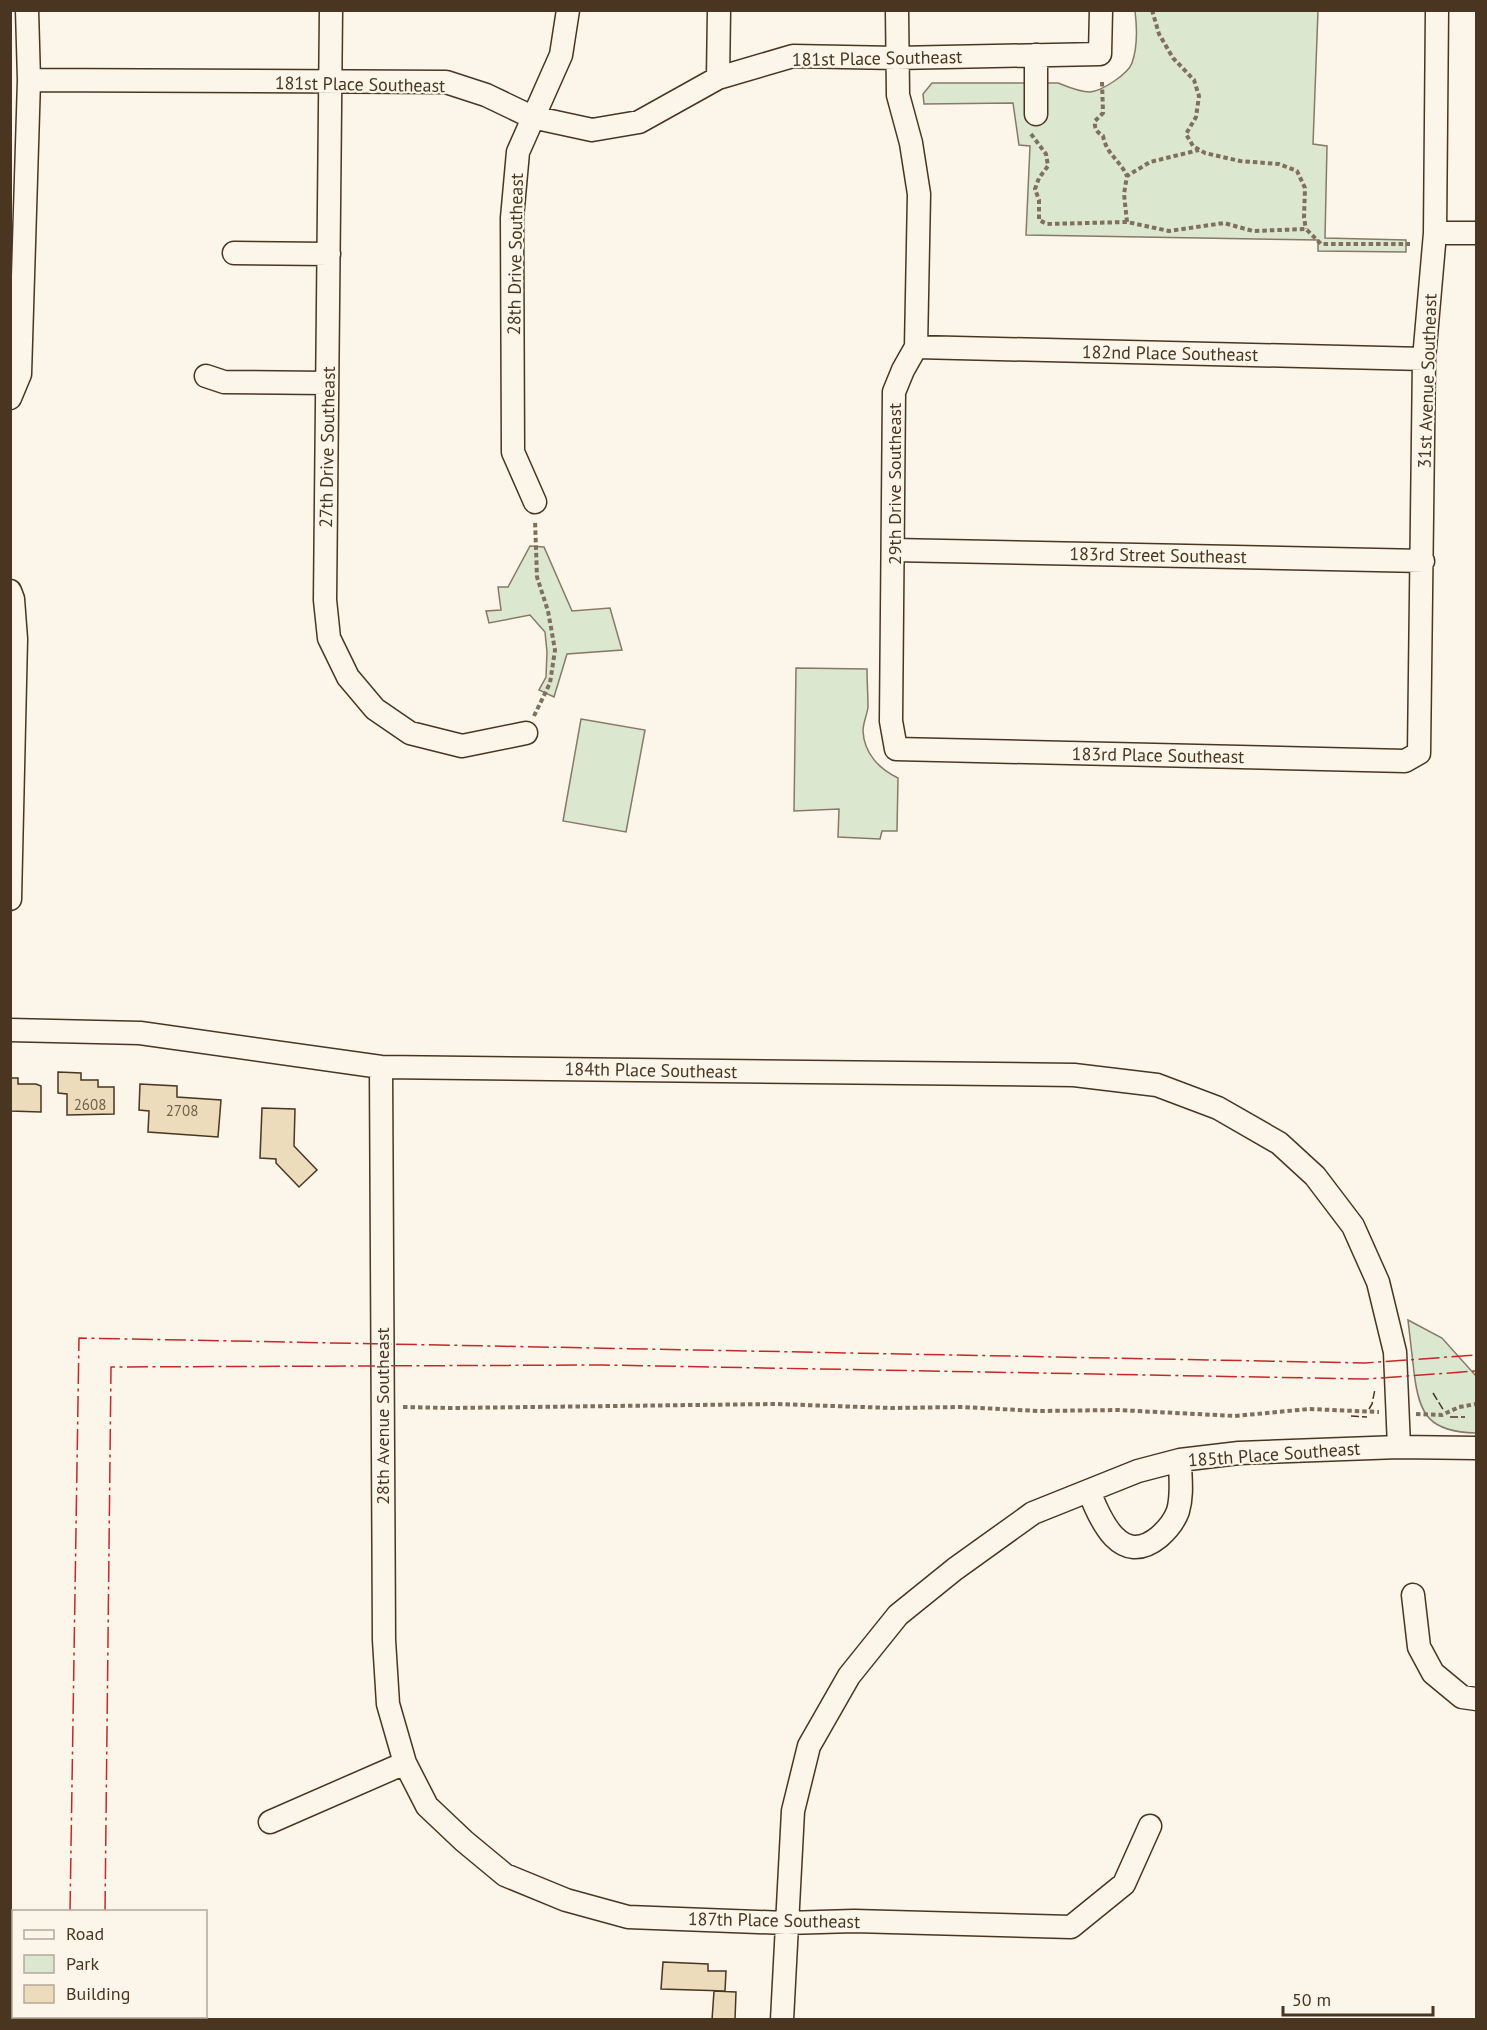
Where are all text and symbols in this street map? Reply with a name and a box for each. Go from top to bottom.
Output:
street label: 181st Place Southeast [792,45,962,71]
street label: 181st Place Southeast [275,71,445,97]
street label: 28th Drive Southeast [502,173,528,335]
street label: 31st Avenue Southeast [1412,293,1442,469]
street label: 182nd Place Southeast [1082,340,1258,366]
street label: 27th Drive Southeast [314,366,340,528]
street label: 29th Drive Southeast [883,403,906,565]
street label: 183rd Street Southeast [1069,542,1247,568]
street label: 183rd Place Southeast [1072,742,1244,768]
street label: 184th Place Southeast [564,1057,738,1083]
house number: 2608 [74,1095,106,1114]
house number: 2708 [166,1101,198,1120]
street label: 28th Avenue Southeast [371,1327,394,1505]
street label: 185th Place Southeast [1187,1437,1361,1471]
street label: 187th Place Southeast [688,1907,860,1933]
legend [12,1910,207,2018]
text: Road [66,1922,104,1945]
text: Park [66,1952,99,1975]
scale bar [1283,1979,1433,2017]
text: Building [66,1982,130,2005]
text: 50 m [1292,1988,1331,2011]

